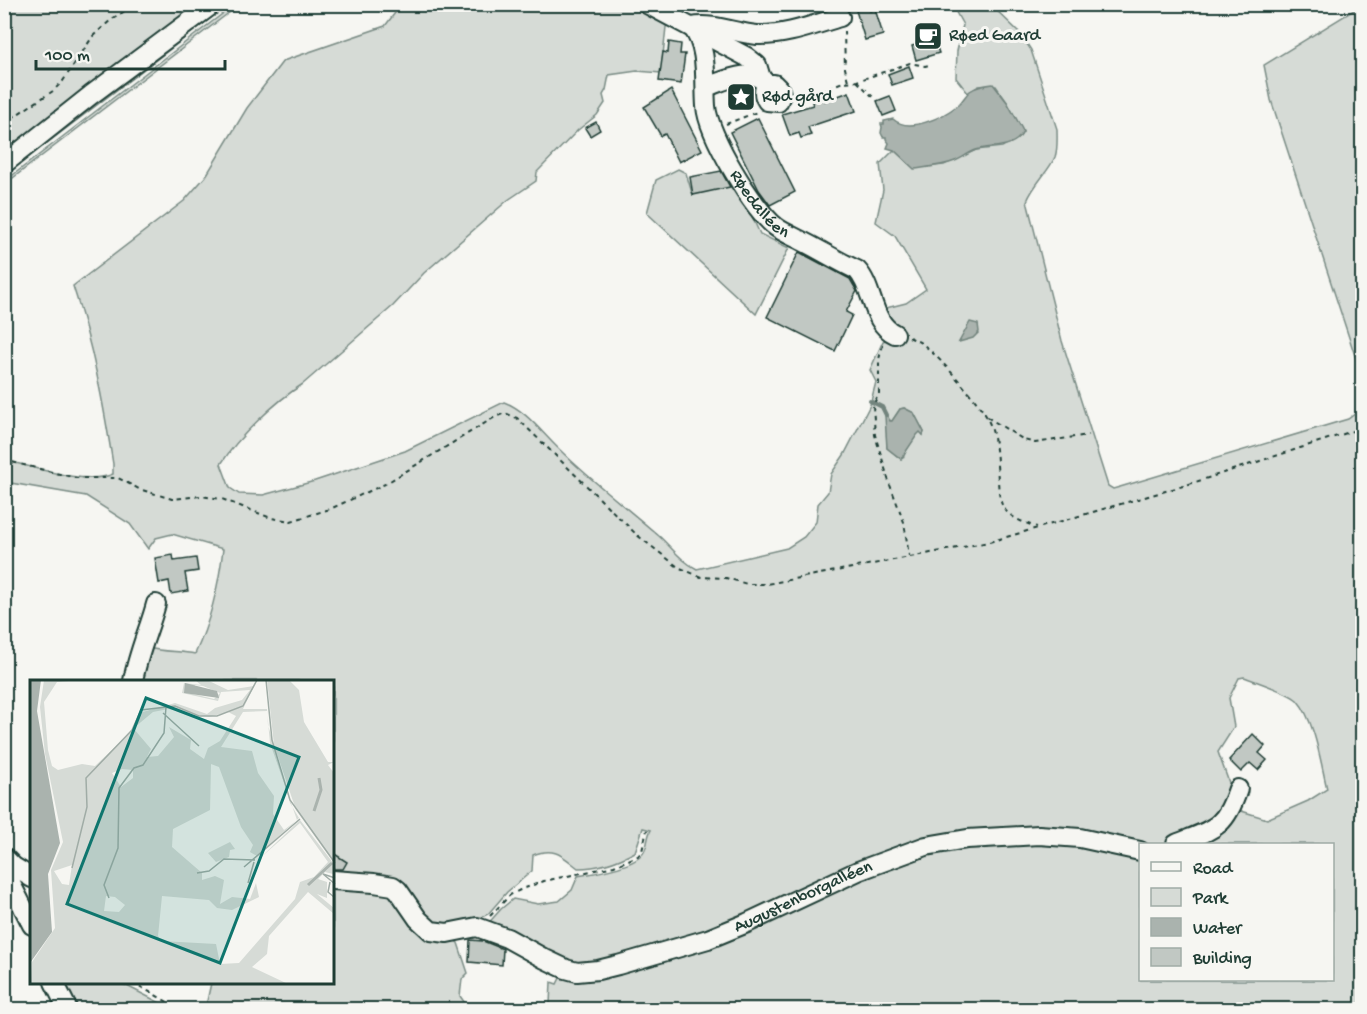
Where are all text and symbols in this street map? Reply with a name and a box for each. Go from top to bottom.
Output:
cafe icon: Røed Gaard [912,20,944,52]
place label: Røed Gaard [949,26,1042,47]
scale bar [36,33,225,71]
text: 100 m [44,46,90,67]
place icon: Rød gård [725,81,757,113]
place label: Rød gård [762,87,834,108]
street label: Røedalléen [725,166,793,243]
inset map [30,680,334,984]
legend [1139,843,1334,981]
street label: Augustenborgalléen [731,856,876,938]
text: Road [1193,859,1234,880]
text: Park [1192,889,1229,910]
text: Water [1193,919,1243,940]
text: Building [1192,949,1252,970]

